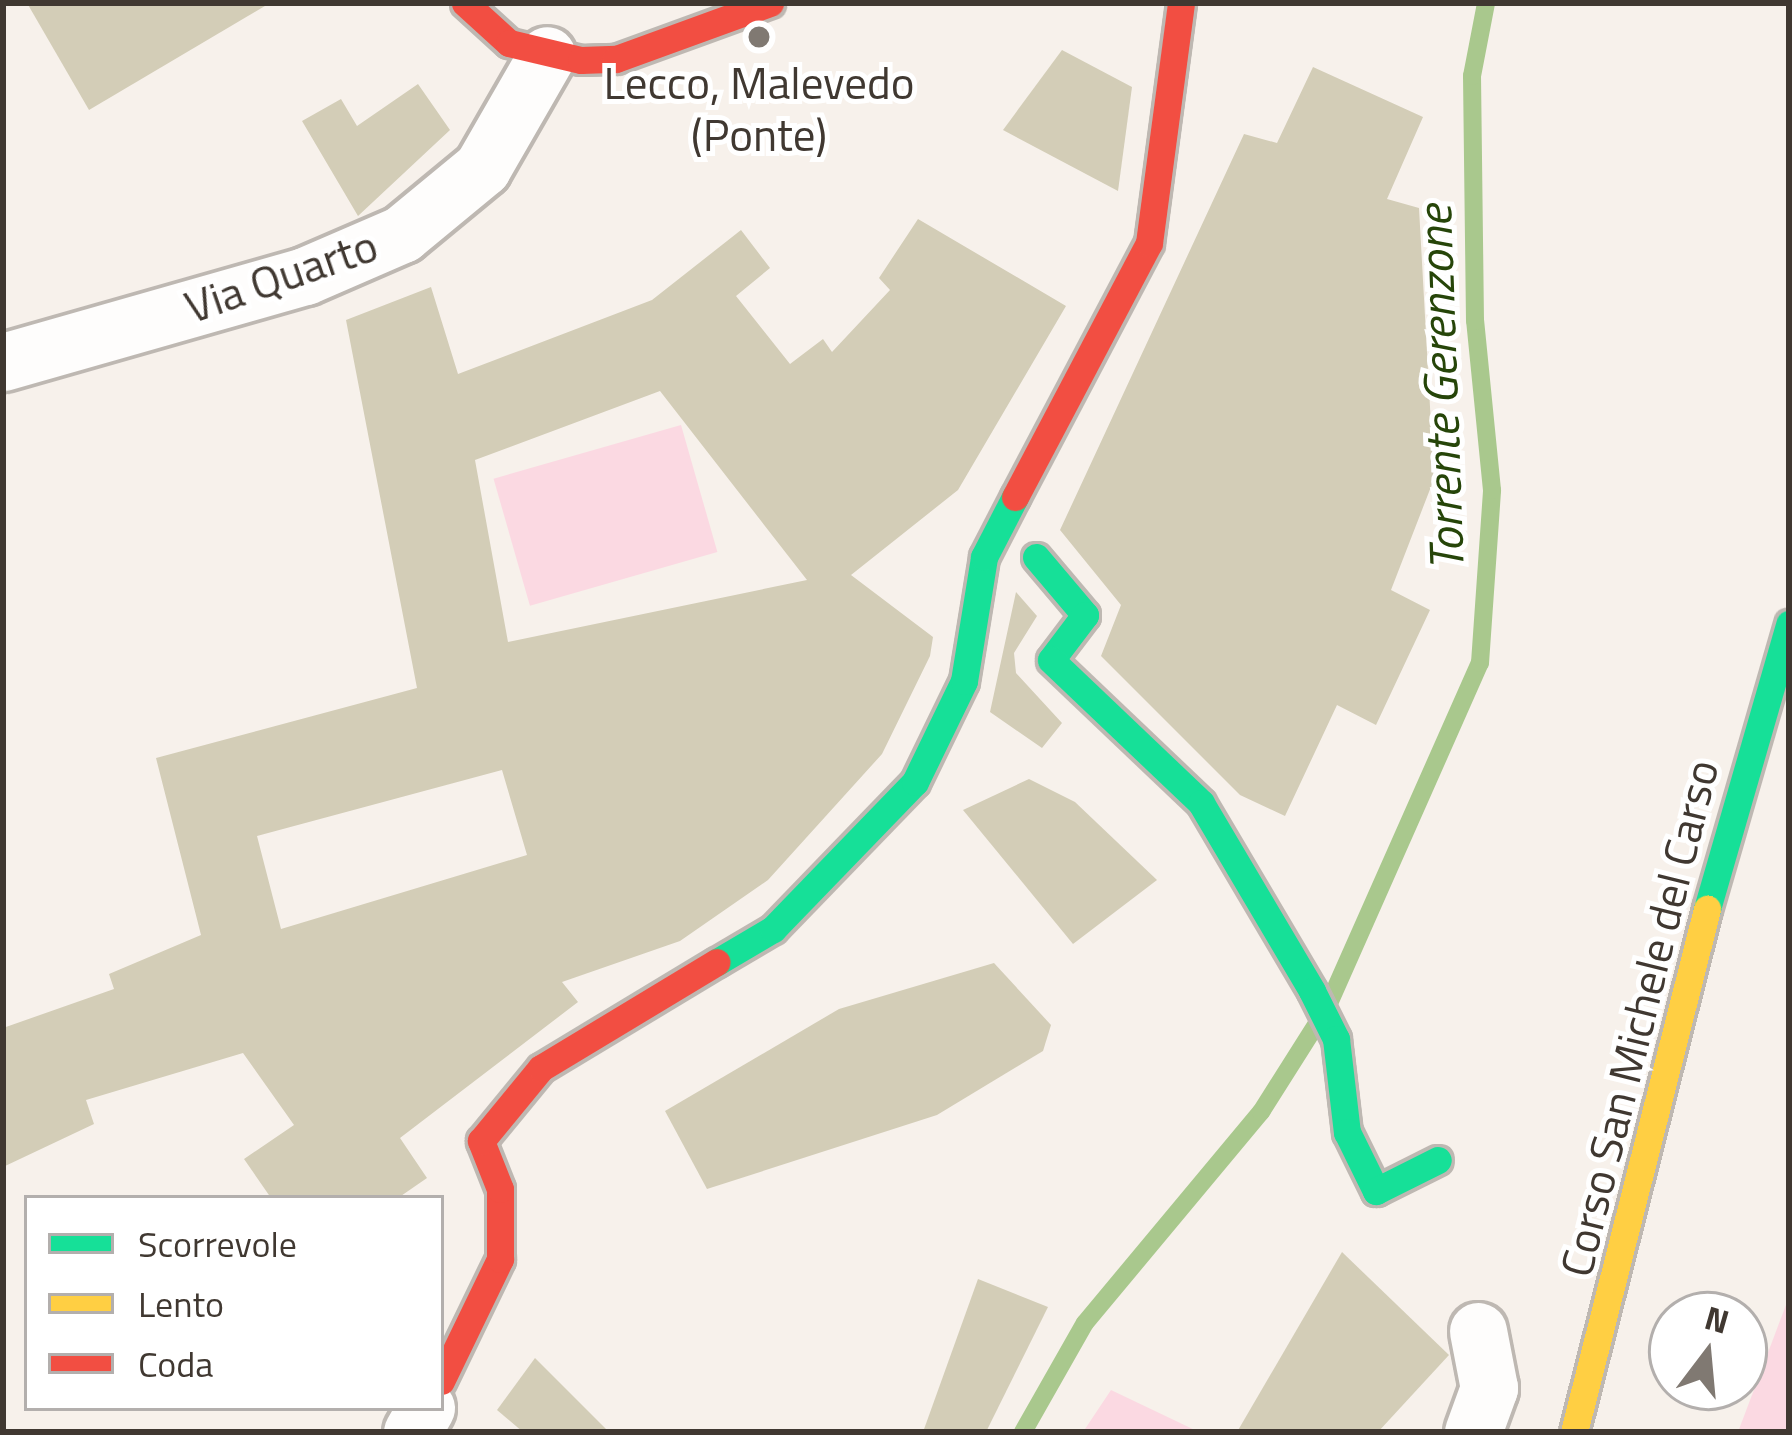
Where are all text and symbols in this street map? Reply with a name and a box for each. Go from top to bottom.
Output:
marker: Lecco, Malevedo (Ponte) [746,24,772,50]
place label: Lecco, Malevedo (Ponte) [603,56,915,162]
water label: Torrente Gerenzone [1405,204,1475,572]
street label: Via Quarto [178,218,384,334]
street label: Corso San Michele del Carso [1549,754,1729,1282]
legend [24,1195,444,1411]
text: Scorrevole [138,1216,297,1271]
text: Lento [138,1276,224,1331]
north arrow [1648,1291,1768,1411]
text: N [1699,1292,1735,1346]
text: Coda [138,1336,213,1391]

